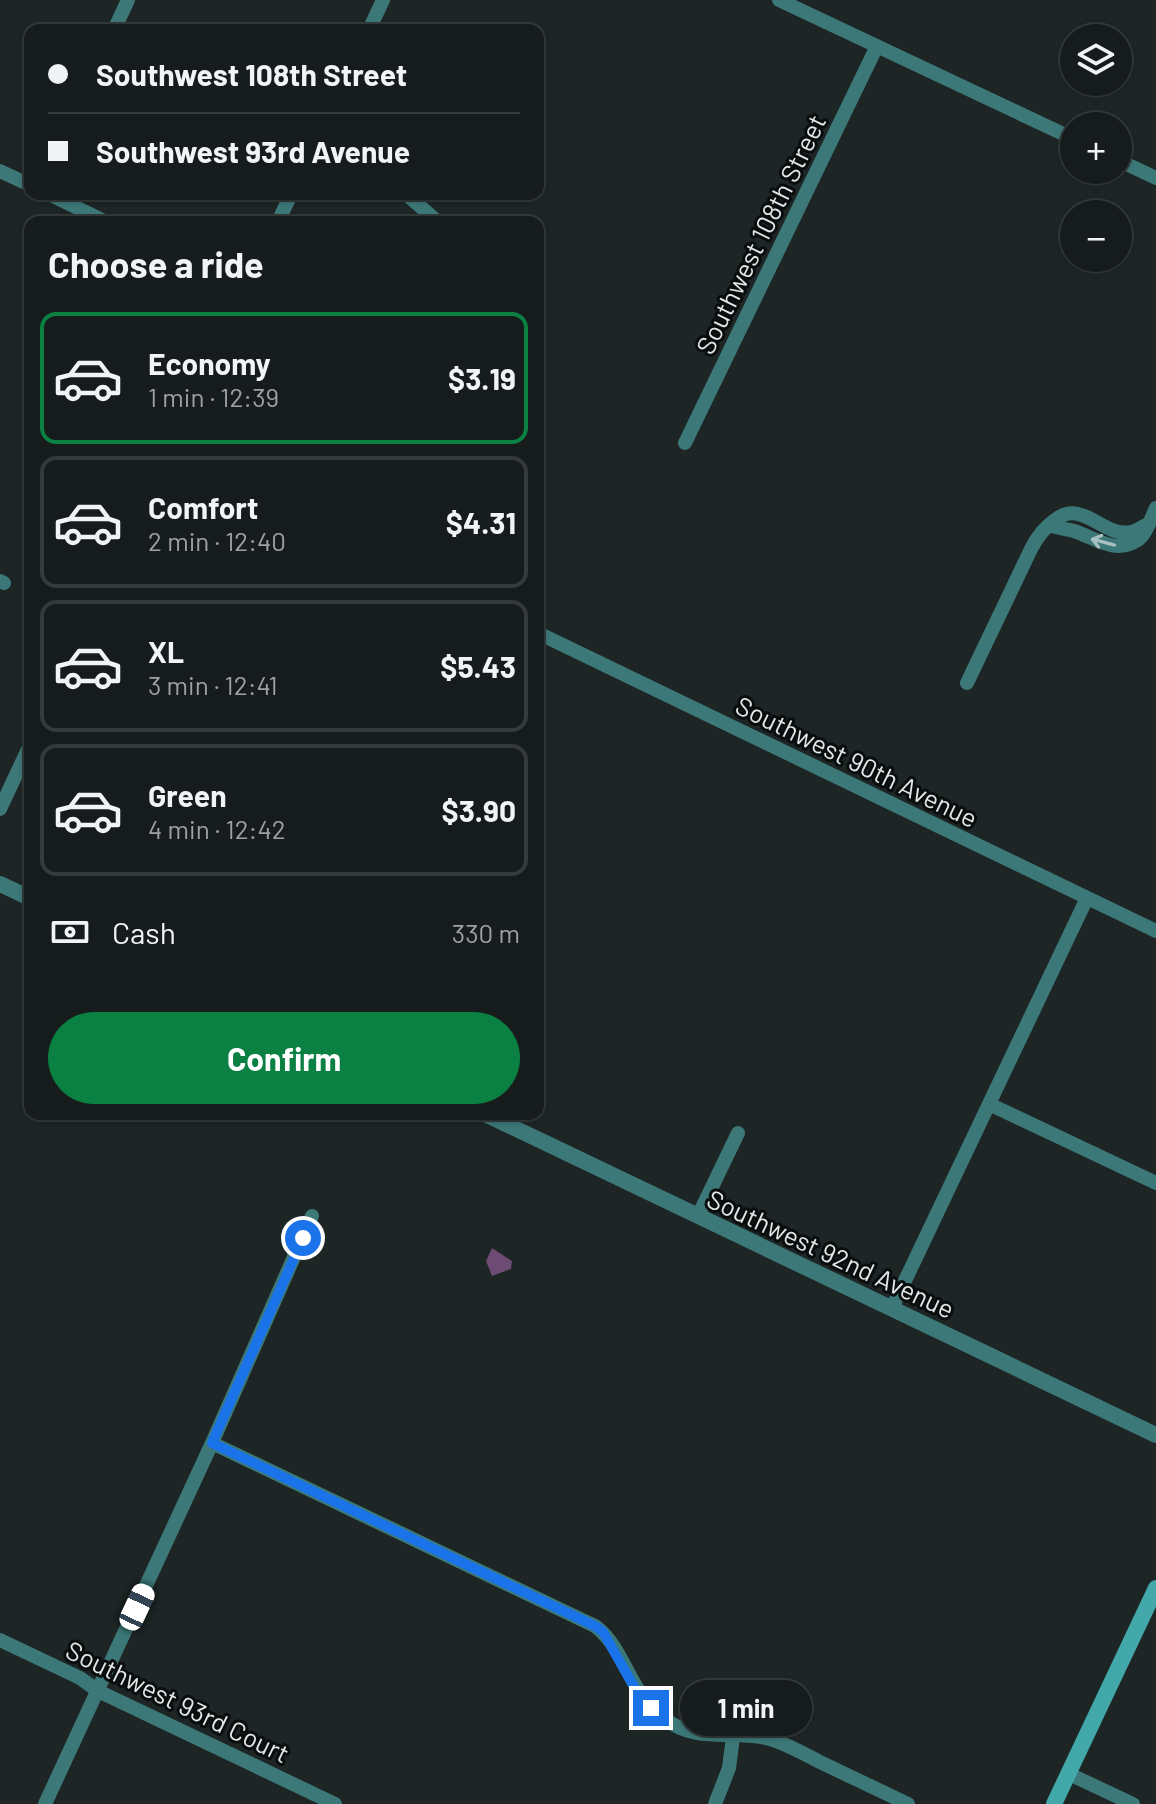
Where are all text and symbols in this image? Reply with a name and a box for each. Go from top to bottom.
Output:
map controls [1060,24,1132,272]
button: layers [1060,24,1132,96]
text: Southwest 108th Street [96,56,407,92]
street label: Southwest 108th Street [689,109,831,359]
button: + [1060,112,1132,184]
text: Southwest 93rd Avenue [96,133,410,169]
button: − [1060,200,1132,272]
text: Choose a ride [48,242,264,285]
icon: car [52,342,124,414]
text: Economy [148,345,271,381]
text: $3.19 [448,360,516,396]
text: 1 min · 12:39 [148,381,279,412]
icon: car [52,486,124,558]
text: Comfort [148,489,258,525]
text: $4.31 [446,504,516,540]
text: 2 min · 12:40 [148,525,286,556]
one-way arrow [1090,533,1116,548]
icon: car [52,630,124,702]
text: XL [148,633,184,669]
text: $5.43 [440,648,516,684]
text: 3 min · 12:41 [148,669,277,700]
street label: Southwest 90th Avenue [731,689,983,833]
icon: car [52,774,124,846]
text: Green [148,777,227,813]
text: $3.90 [442,792,516,828]
text: 4 min · 12:42 [148,813,286,844]
icon: cash [48,910,92,954]
text: Cash [112,914,176,950]
text: 330 m [452,917,520,948]
button: Confirm [48,1012,520,1104]
street label: Southwest 92nd Avenue [703,1182,959,1324]
route start [285,1220,321,1256]
car [116,1580,158,1634]
street label: Southwest 93rd Court [61,1633,295,1769]
callout: 1 min [679,1680,811,1736]
route end [633,1690,669,1726]
text: 1 min [718,1692,774,1723]

